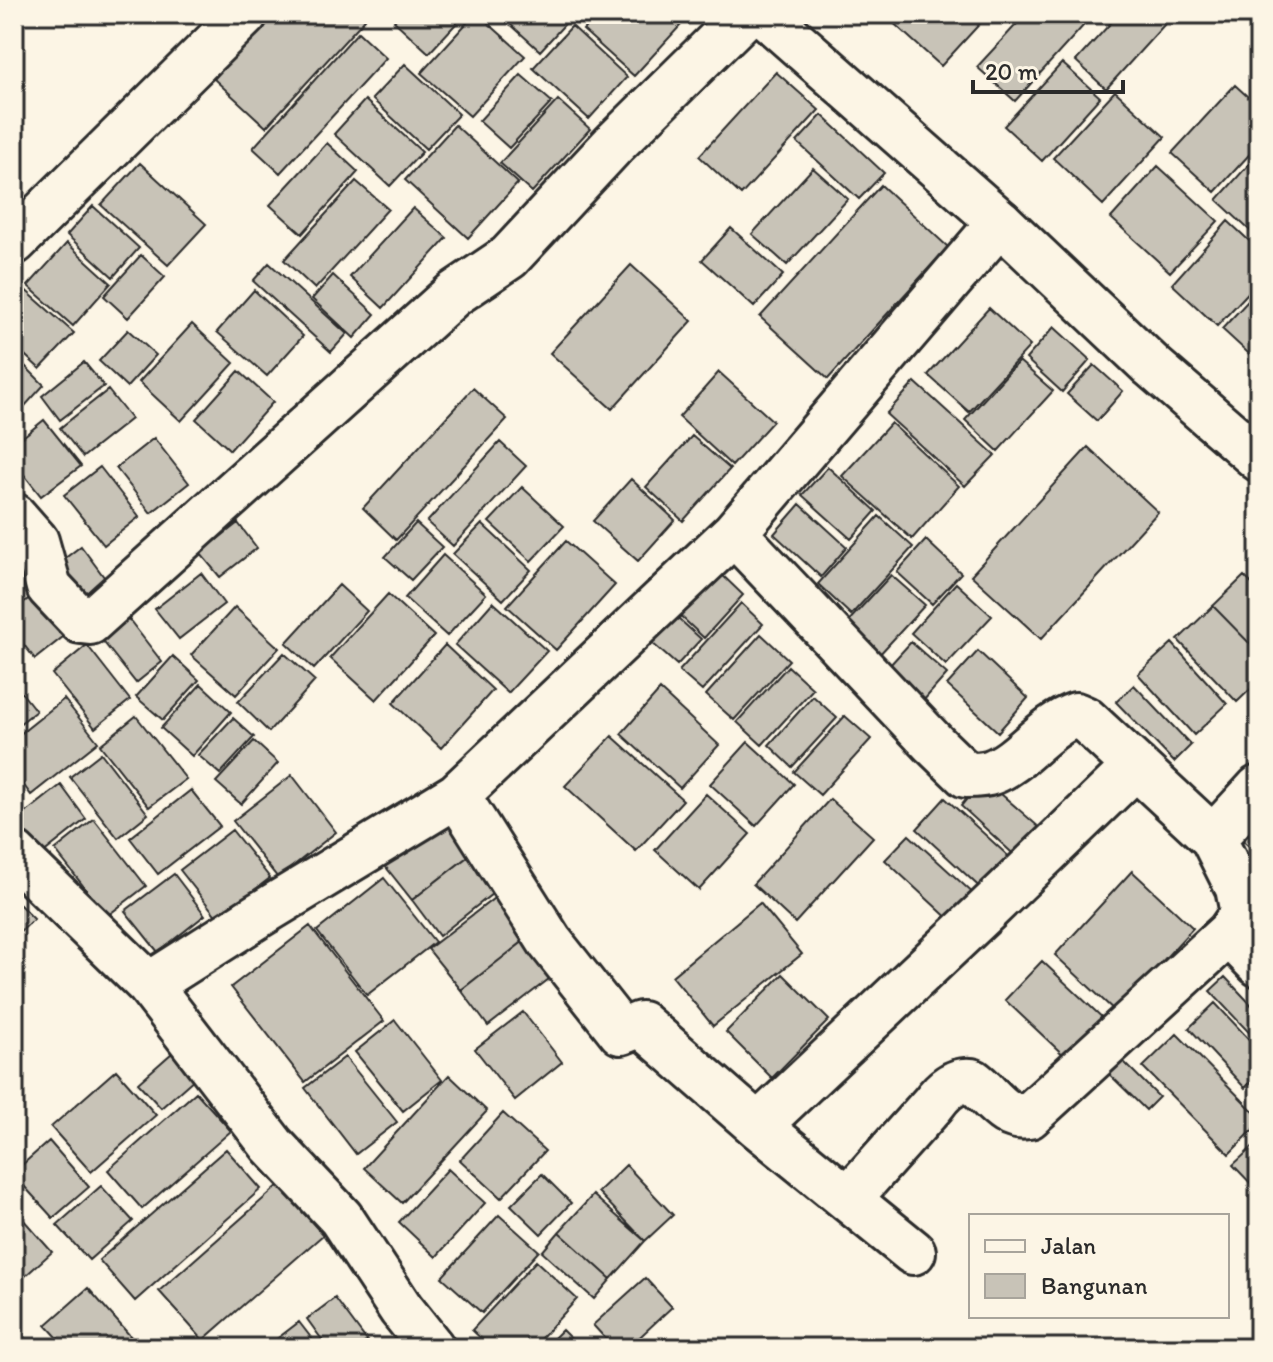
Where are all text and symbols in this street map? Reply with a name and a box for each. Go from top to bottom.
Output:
scale bar [973,44,1123,94]
text: 20 m [985,57,1038,86]
legend [969,1214,1229,1318]
text: Jalan [1041,1231,1096,1260]
text: Bangunan [1041,1271,1148,1300]

